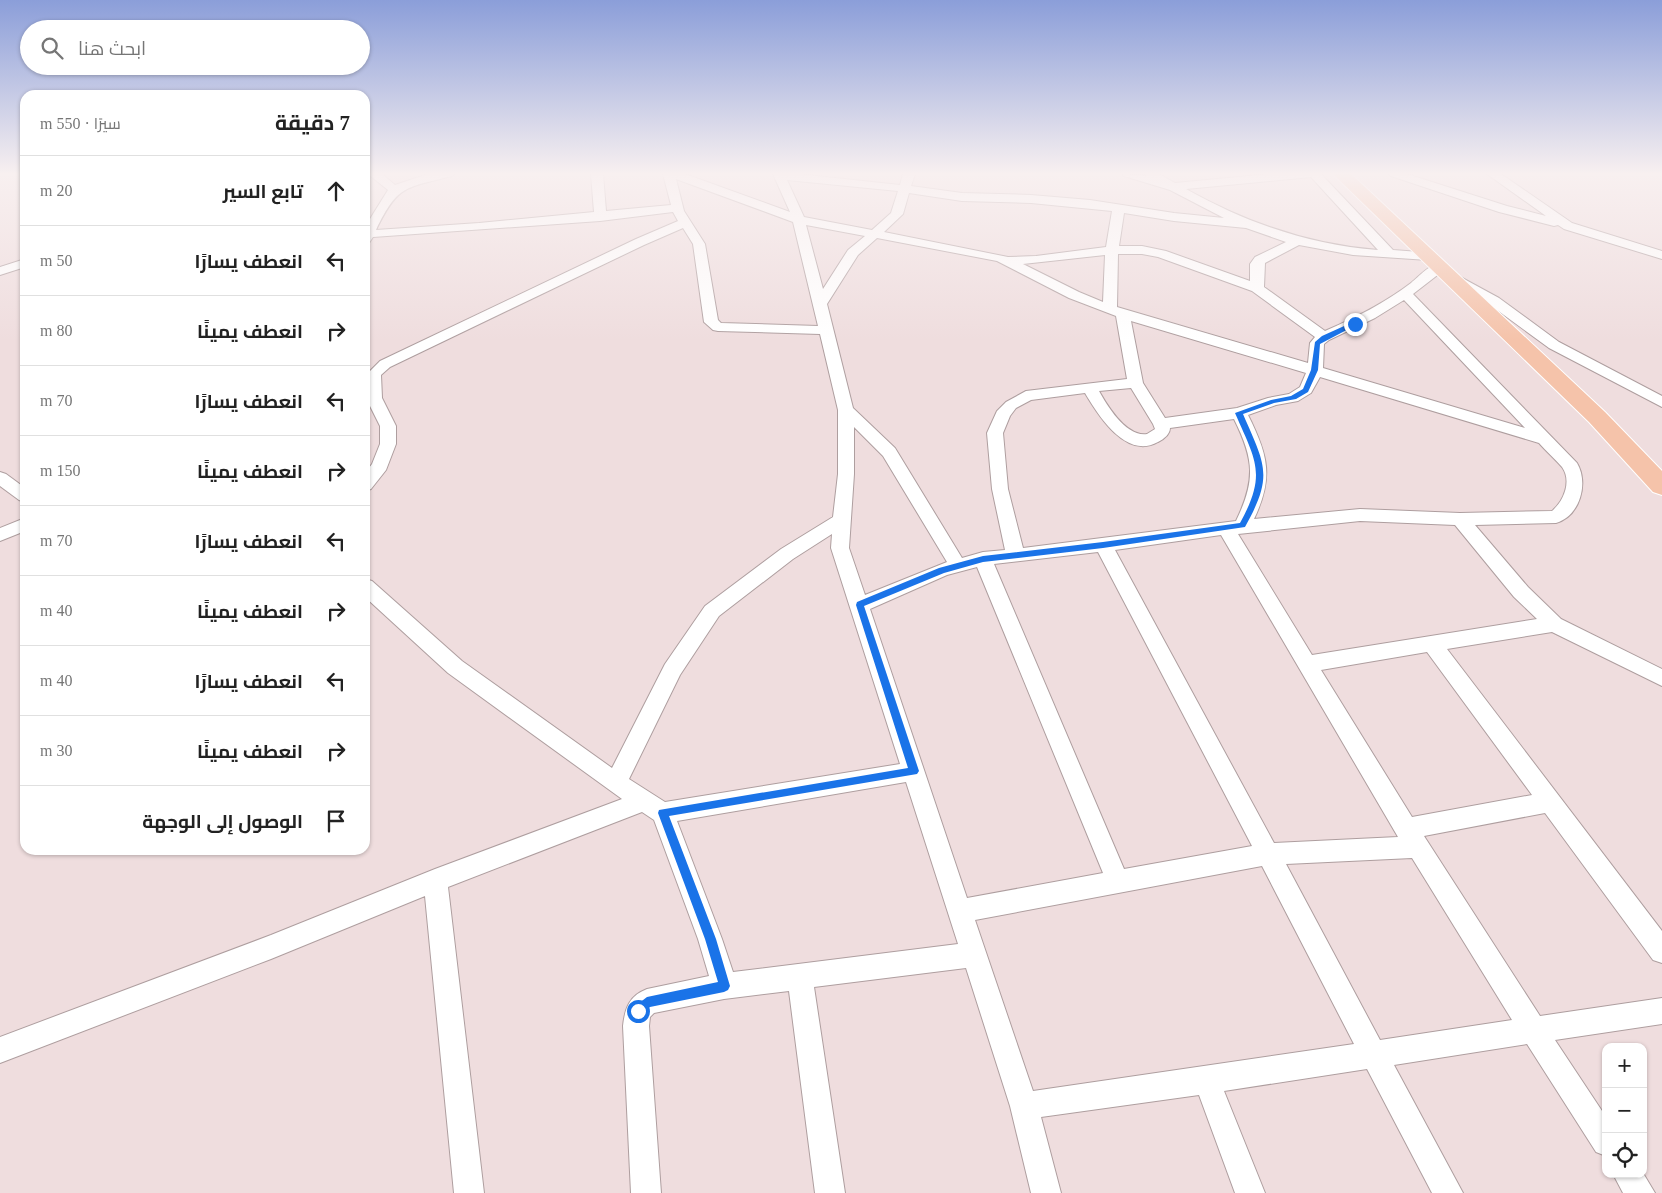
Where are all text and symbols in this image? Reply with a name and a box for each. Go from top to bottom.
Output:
search box [20,20,370,75]
icon: search [38,34,66,62]
text: ابحث هنا [78,38,146,59]
text: 7 دقيقة [275,111,350,135]
text: سيرًا · 550 m [40,115,121,132]
icon: ahead [322,177,350,205]
text: تابع السير [223,181,303,202]
text: 20 m [40,182,72,199]
icon: left [322,247,350,275]
text: انعطف يسارًا [195,251,303,272]
text: 50 m [40,252,72,269]
route end [1344,313,1367,336]
icon: right [322,317,350,345]
text: انعطف يمينًا [197,321,303,342]
text: 80 m [40,322,72,339]
icon: left [322,387,350,415]
text: انعطف يسارًا [195,391,303,412]
text: 70 m [40,392,72,409]
icon: right [322,457,350,485]
text: انعطف يمينًا [197,461,303,482]
text: 150 m [40,462,80,479]
icon: left [322,527,350,555]
text: انعطف يسارًا [195,531,303,552]
text: 70 m [40,532,72,549]
icon: right [322,597,350,625]
text: انعطف يمينًا [197,601,303,622]
text: 40 m [40,602,72,619]
icon: left [322,667,350,695]
text: انعطف يسارًا [195,671,303,692]
text: 40 m [40,672,72,689]
icon: right [322,737,350,765]
text: انعطف يمينًا [197,741,303,762]
text: 30 m [40,742,72,759]
icon: arrive [322,807,350,835]
text: الوصول إلى الوجهة [142,811,303,832]
route start [627,1000,650,1023]
map controls [1602,1043,1647,1178]
button: + [1602,1043,1647,1088]
button: − [1602,1088,1647,1133]
button: locate [1602,1133,1647,1178]

